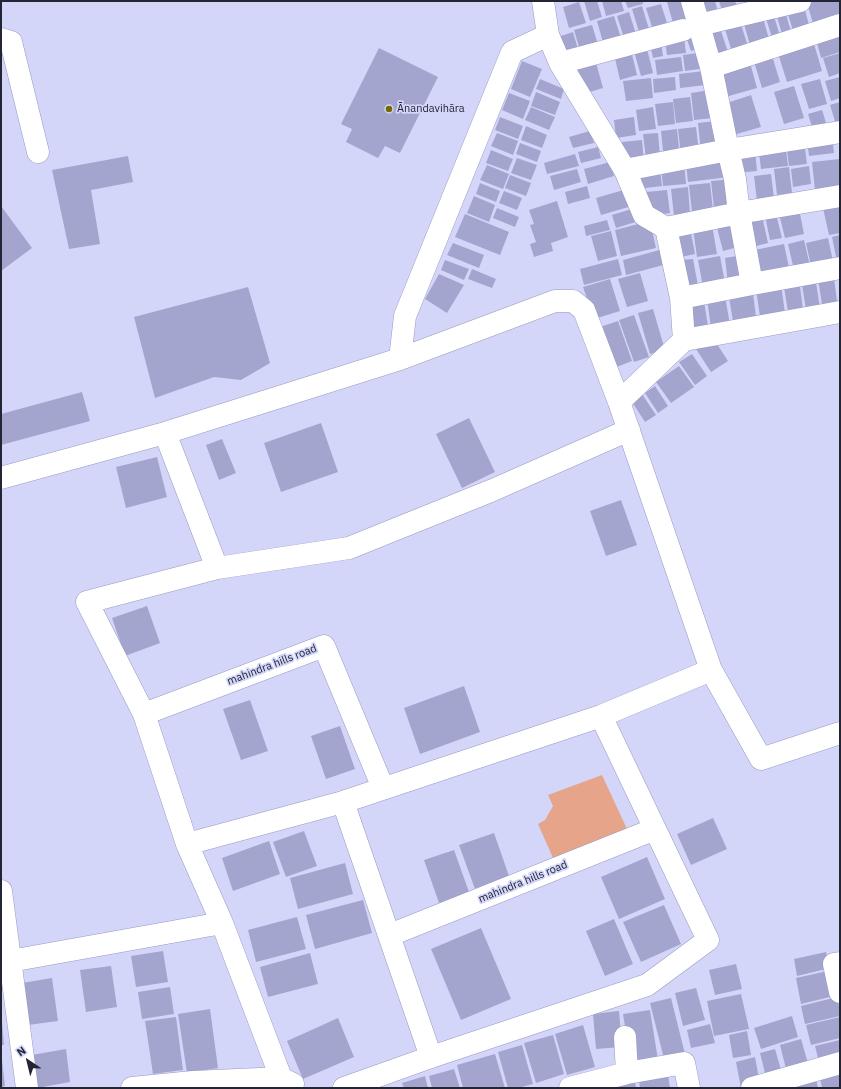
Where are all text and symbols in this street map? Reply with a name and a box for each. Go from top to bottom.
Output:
place label: Ānandavihāra [397,102,465,116]
marker: Ānandavihāra [384,104,394,114]
street label: mahindra hills road [225,642,319,688]
street label: mahindra hills road [477,858,569,906]
north arrow [8,1041,48,1081]
text: N [14,1043,28,1059]

